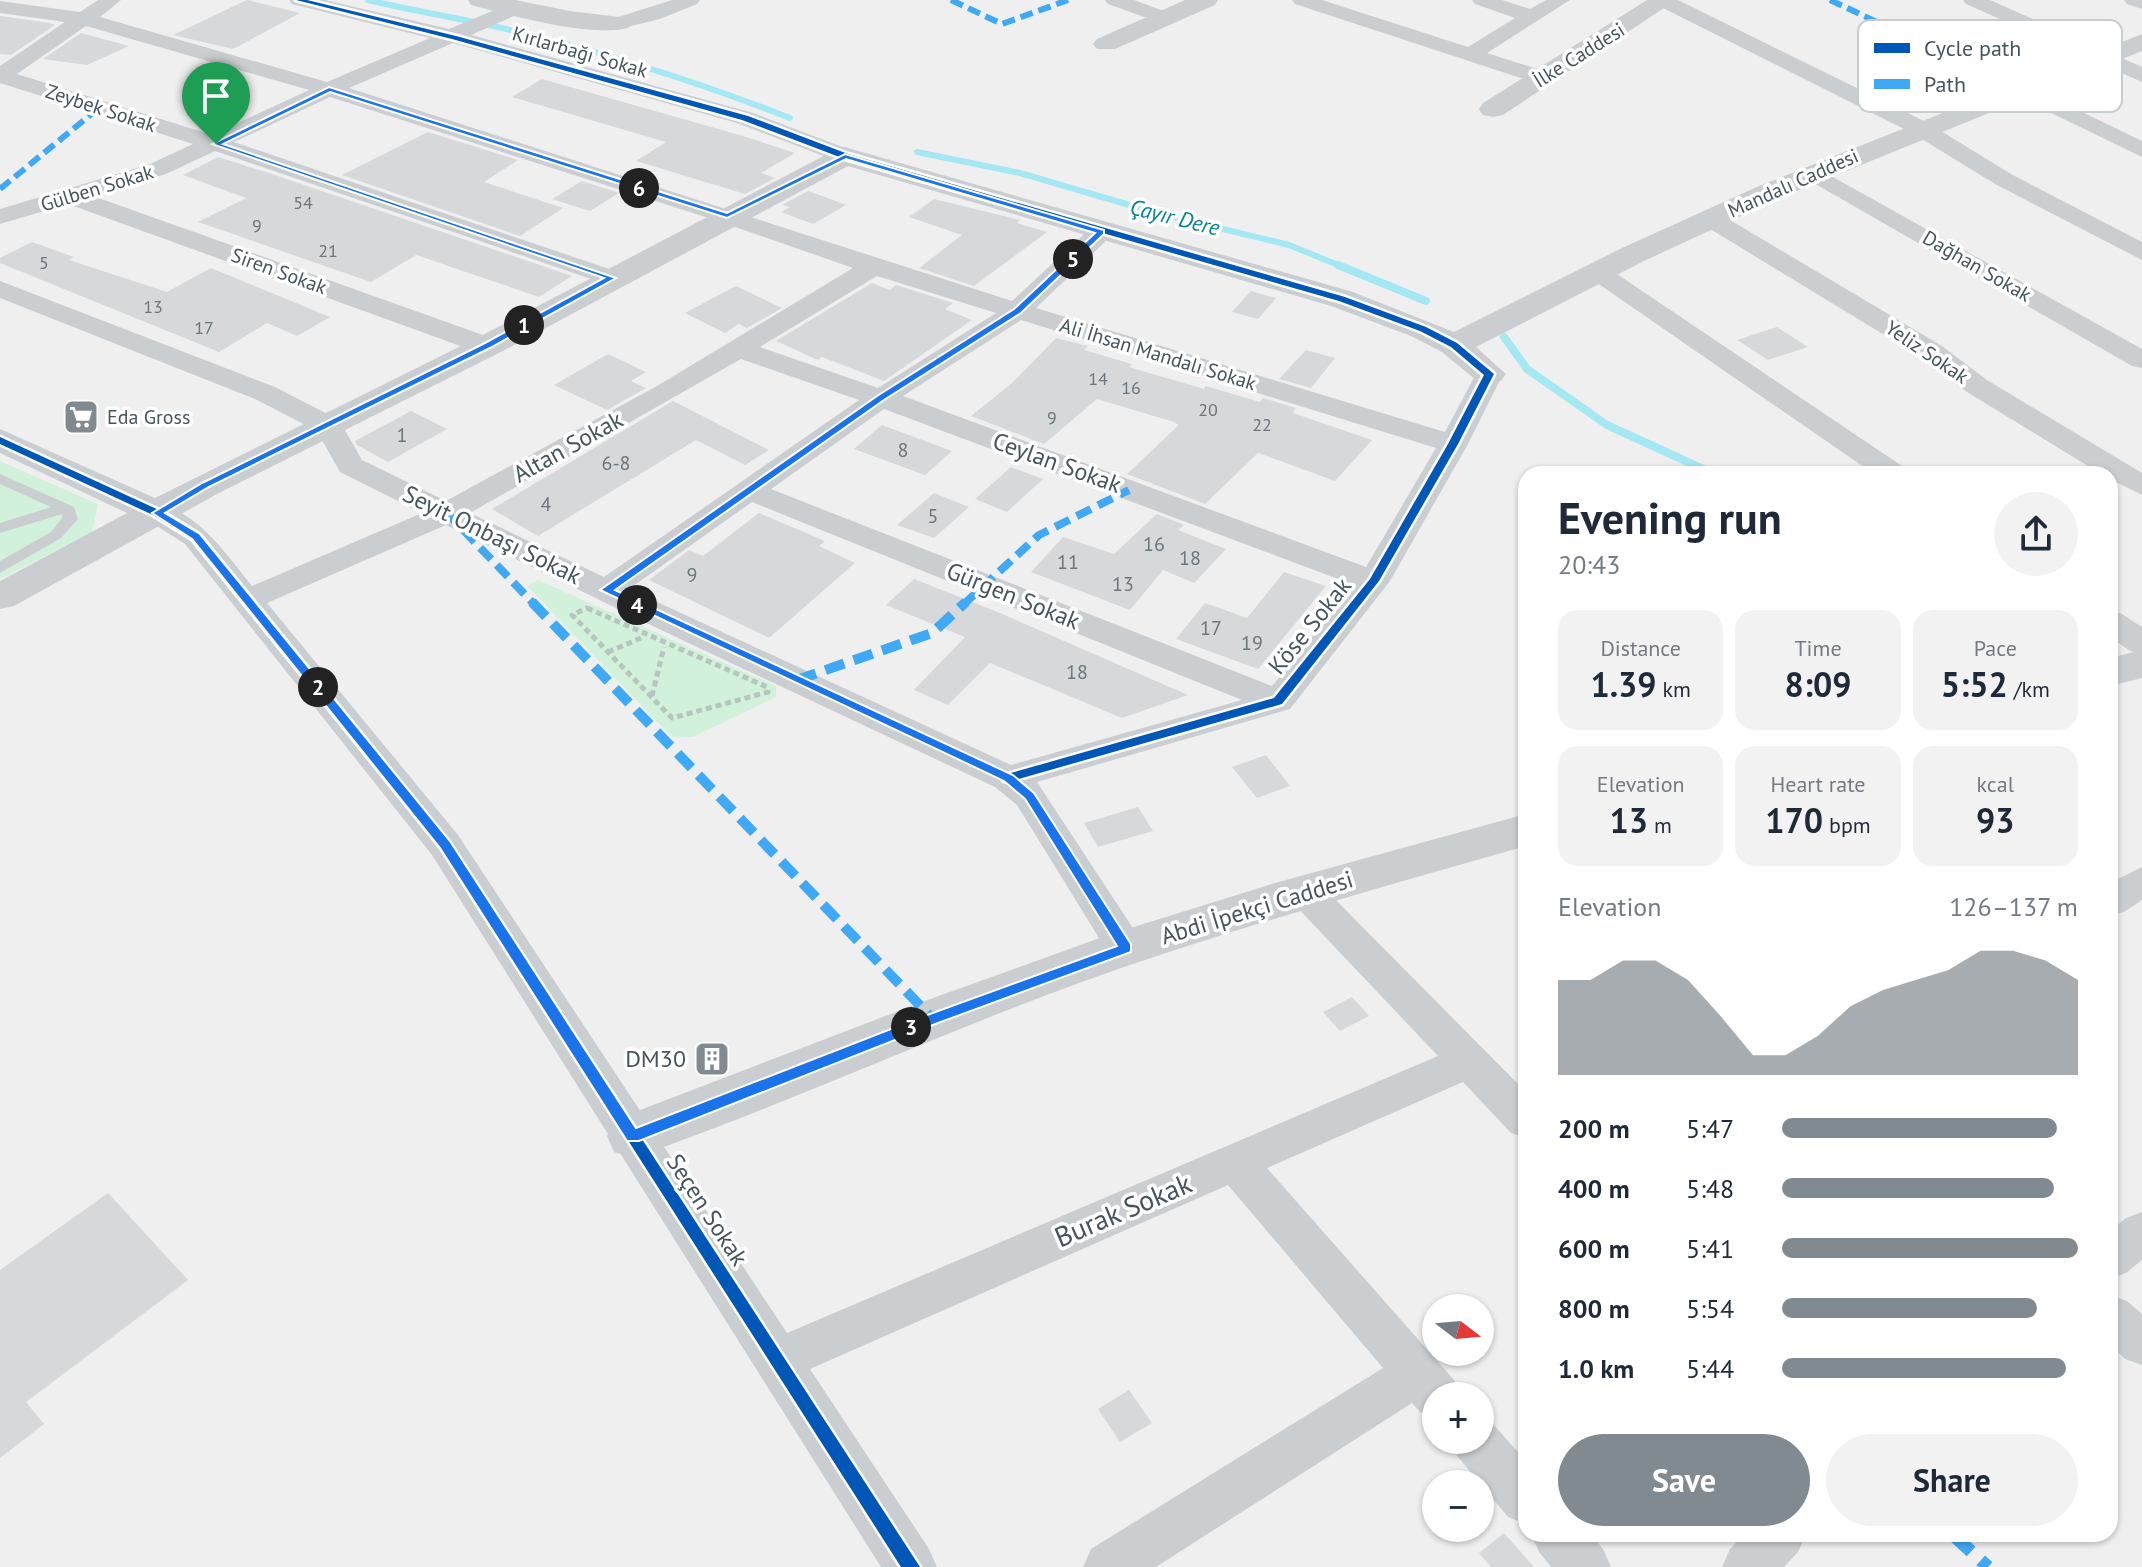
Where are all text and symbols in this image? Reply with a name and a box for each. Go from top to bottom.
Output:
street label: İlke Caddesi [1528,17,1630,93]
street label: Kırlarbağı Sokak [509,20,651,84]
legend [1858,20,2122,112]
text: Cycle path [1924,34,2021,62]
pin [182,62,250,144]
text: Path [1924,70,1966,98]
icon: arrive [194,74,238,118]
street label: Zeybek Sokak [42,78,160,138]
street label: Mandalı Caddesi [1724,143,1862,223]
street label: Gülben Sokak [37,158,157,217]
pin: 6 [619,168,659,208]
text: 6 [633,174,645,202]
house number: 54 [293,191,313,214]
water label: Çayır Dere [1127,192,1224,242]
house number: 9 [252,214,262,237]
street label: Dağhan Sokak [1918,224,2036,308]
house number: 21 [318,239,338,262]
pin: 5 [1053,239,1093,279]
street label: Siren Sokak [228,242,331,300]
text: 5 [1067,245,1079,273]
house number: 5 [39,251,49,274]
house number: 13 [143,295,163,318]
pin: 1 [504,305,544,345]
text: 1 [518,311,530,339]
street label: Ali İhsan Mandalı Sokak [1057,312,1260,396]
street label: Yeliz Sokak [1880,315,1974,390]
house number: 17 [194,316,214,339]
house number: 14 [1088,367,1108,390]
house number: 16 [1121,376,1141,399]
supermarket icon: Eda Gross [62,398,100,436]
house number: 20 [1198,398,1218,421]
street label: Altan Sokak [507,403,629,489]
place label: Eda Gross [107,404,190,430]
house number: 9 [1047,406,1057,429]
house number: 22 [1252,413,1272,436]
house number: 1 [397,422,407,448]
street label: Ceylan Sokak [989,425,1126,500]
house number: 8 [898,437,908,463]
house number: 6-8 [602,450,631,476]
street label: Seyit Onbaşı Sokak [398,478,587,591]
text: Evening run [1558,489,1782,546]
house number: 4 [541,491,552,517]
button: share [1994,492,2078,576]
house number: 5 [928,503,938,529]
house number: 16 [1143,531,1165,557]
house number: 18 [1179,545,1201,571]
text: 20:43 [1558,548,1620,581]
house number: 11 [1057,549,1079,575]
street label: Gürgen Sokak [942,555,1085,636]
house number: 9 [687,562,697,588]
house number: 13 [1112,571,1134,597]
street label: Köse Sokak [1261,571,1358,680]
pin: 4 [617,585,657,625]
text: 4 [631,591,643,619]
house number: 17 [1200,615,1222,641]
house number: 19 [1241,630,1263,656]
text: Distance [1600,634,1681,662]
text: Time [1794,634,1842,662]
text: Pace [1974,634,2017,662]
house number: 18 [1066,659,1088,685]
text: 1.39 [1590,662,1657,706]
text: 8:09 [1785,662,1851,706]
text: 5:52 [1941,662,2008,706]
pin: 2 [298,667,338,707]
text: 2 [312,673,324,701]
text: km [1657,675,1691,703]
text: /km [2008,675,2050,703]
text: Elevation [1597,770,1684,798]
text: Heart rate [1770,770,1866,798]
text: kcal [1977,770,2014,798]
text: 13 [1610,798,1648,842]
text: 170 [1765,798,1823,842]
text: 93 [1976,798,2015,842]
text: m [1648,811,1672,839]
text: bpm [1823,811,1871,839]
street label: Abdi İpekçi Caddesi [1157,864,1357,952]
text: Elevation [1558,890,1662,923]
text: 126–137 m [1949,890,2078,923]
pin: 3 [891,1007,931,1047]
text: 3 [905,1013,917,1041]
building icon: DM30 [693,1040,731,1078]
place label: DM30 [625,1043,686,1074]
text: 200 m [1558,1112,1630,1145]
text: 5:47 [1686,1112,1734,1145]
street label: Seçen Sokak [660,1148,755,1272]
street label: Burak Sokak [1049,1164,1198,1255]
text: 400 m [1558,1172,1630,1205]
text: 5:48 [1686,1172,1734,1205]
text: 600 m [1558,1232,1630,1265]
text: 5:41 [1686,1232,1734,1265]
text: 800 m [1558,1292,1630,1325]
text: 5:54 [1686,1292,1734,1325]
north arrow [1422,1294,1494,1366]
map controls [1422,1294,1494,1542]
text: 1.0 km [1558,1352,1634,1385]
text: 5:44 [1686,1352,1734,1385]
button: + [1422,1382,1494,1454]
button: Save [1558,1434,1810,1526]
button: Share [1826,1434,2078,1526]
button: − [1422,1470,1494,1542]

